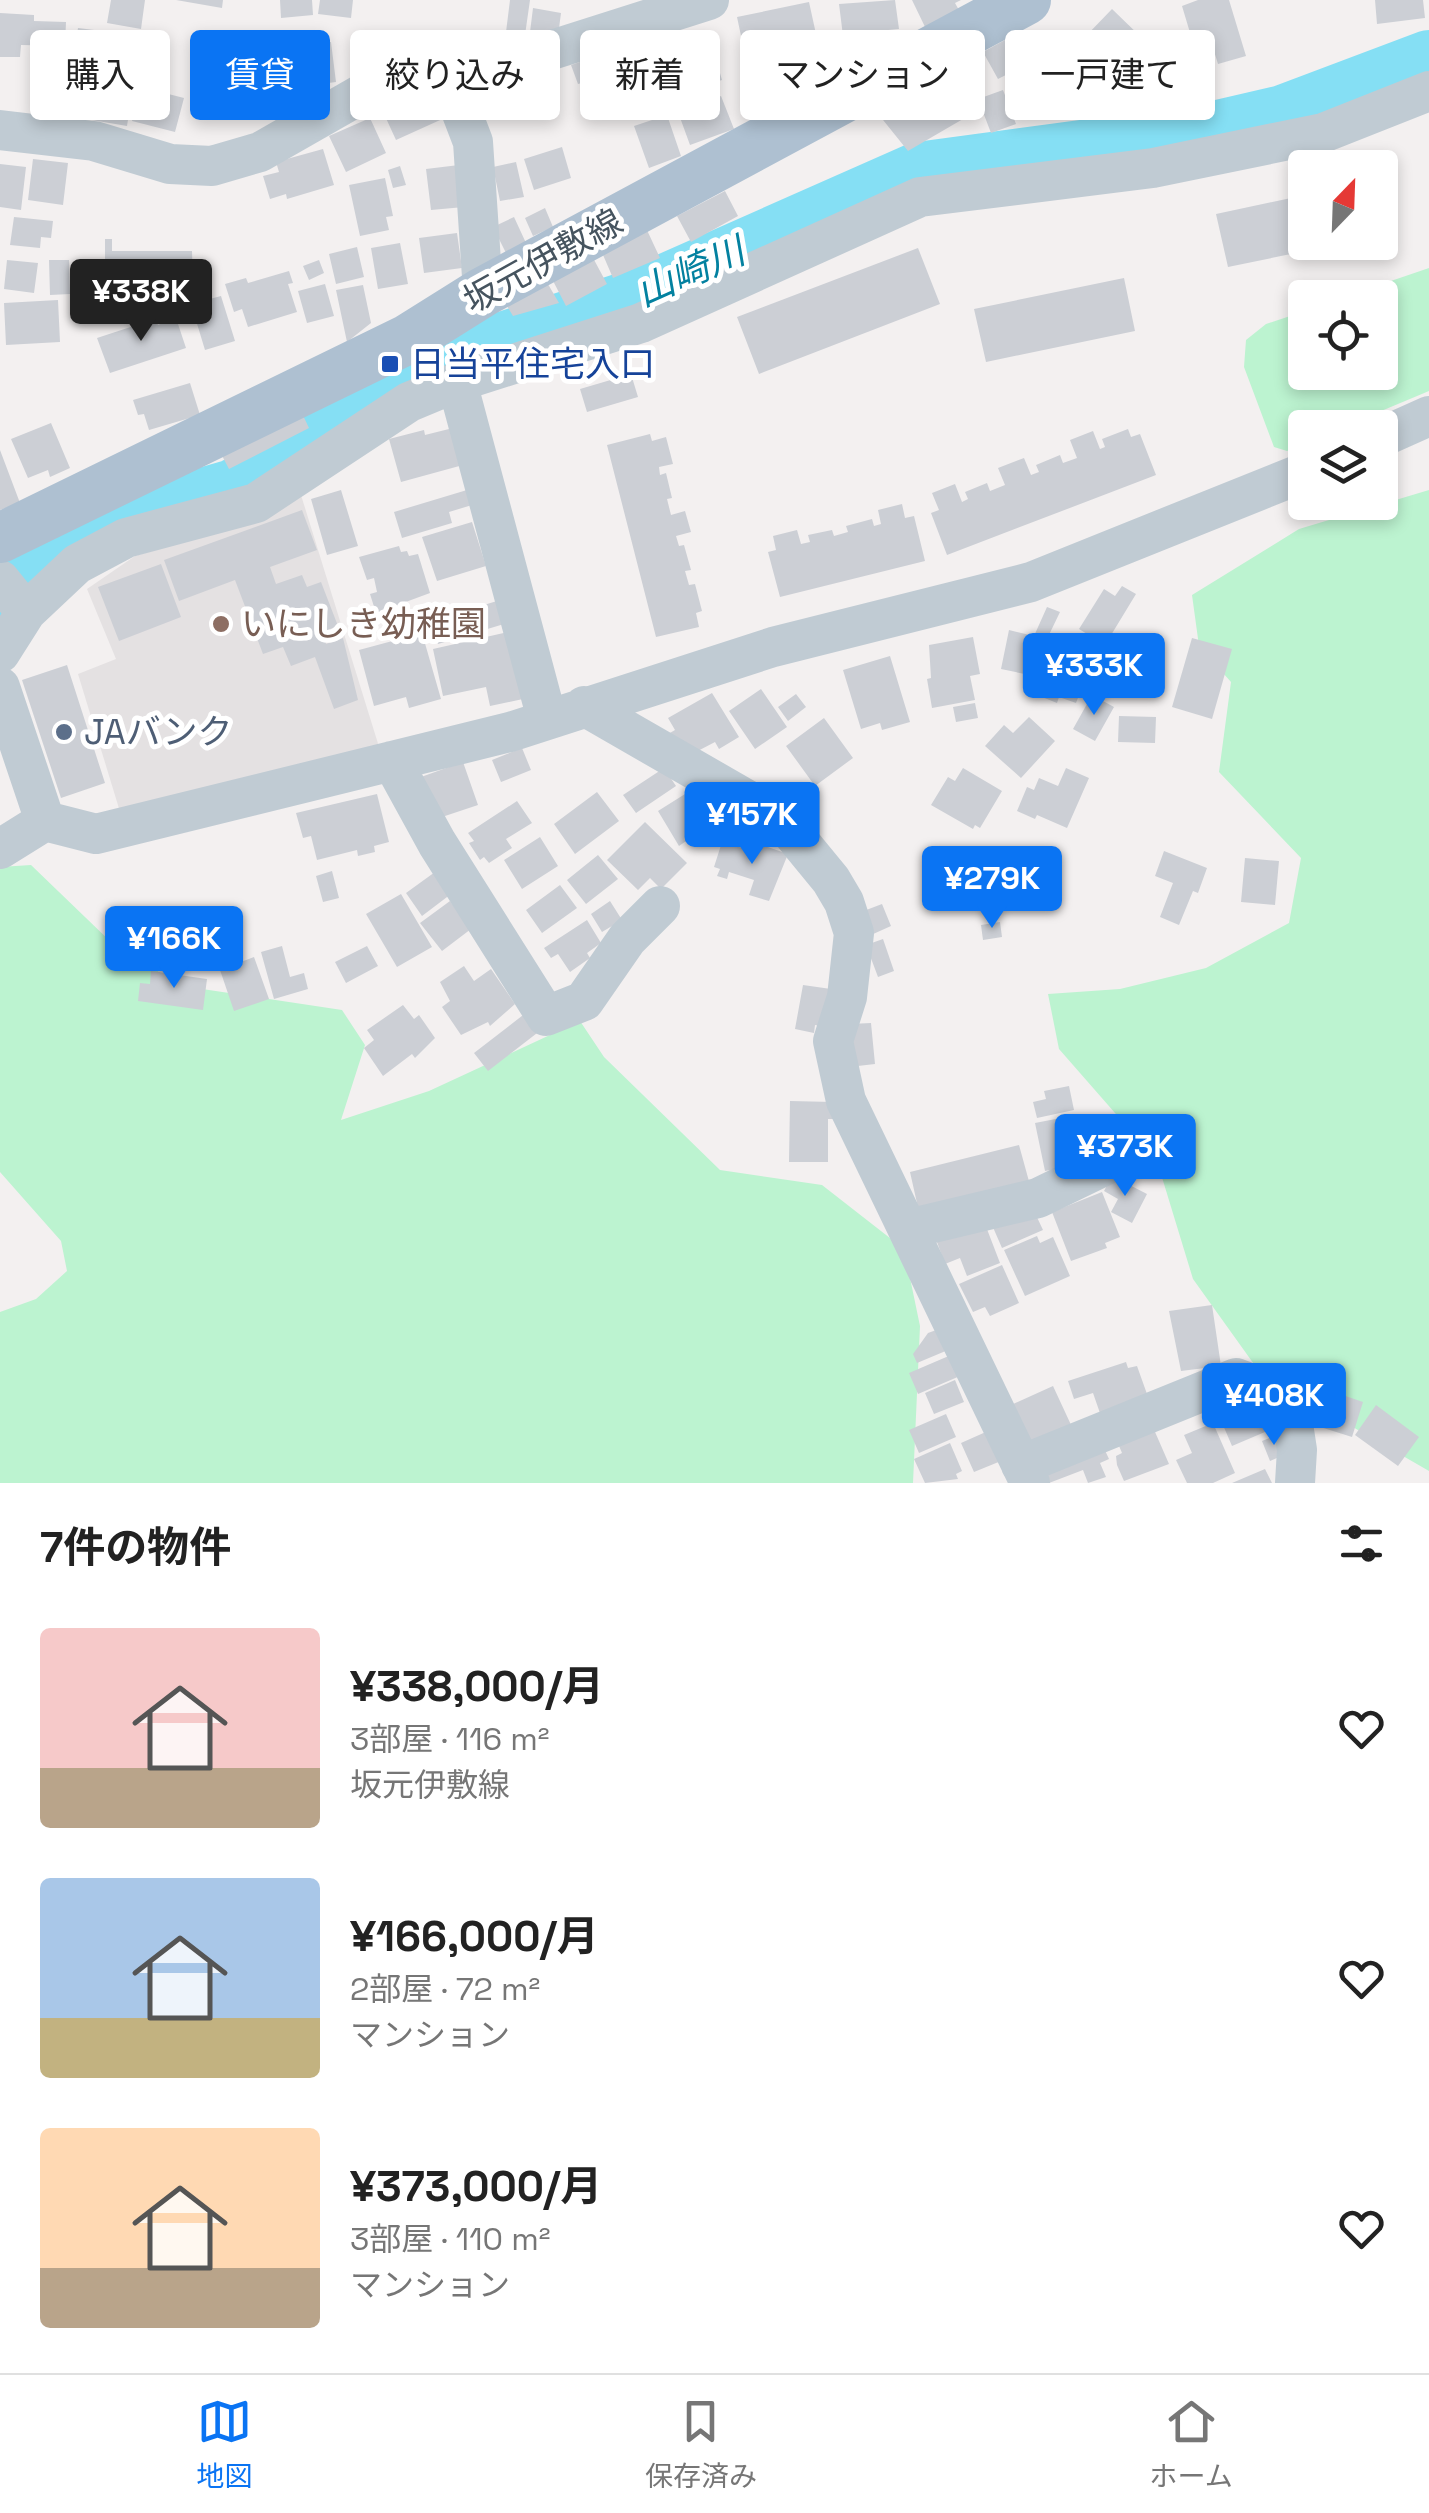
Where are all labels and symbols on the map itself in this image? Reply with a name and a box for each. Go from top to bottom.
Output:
north arrow [1288,150,1398,260]
street label: 坂元伊敷線 [456,199,630,323]
water label: 山崎川 [628,225,755,317]
pin: ¥338K [71,259,211,344]
place label: 日当平住宅入口 [410,342,655,386]
marker: 日当平住宅入口 [379,353,401,375]
place label: いにしき幼稚園 [241,602,486,646]
marker: いにしき幼稚園 [210,613,232,635]
pin: ¥333K [1024,633,1164,718]
place label: JAバンク [84,710,233,754]
marker: JAバンク [53,721,75,743]
pin: ¥157K [682,782,822,867]
pin: ¥279K [922,846,1062,931]
pin: ¥166K [104,906,244,991]
pin: ¥373K [1055,1114,1195,1199]
pin: ¥408K [1204,1363,1344,1448]

